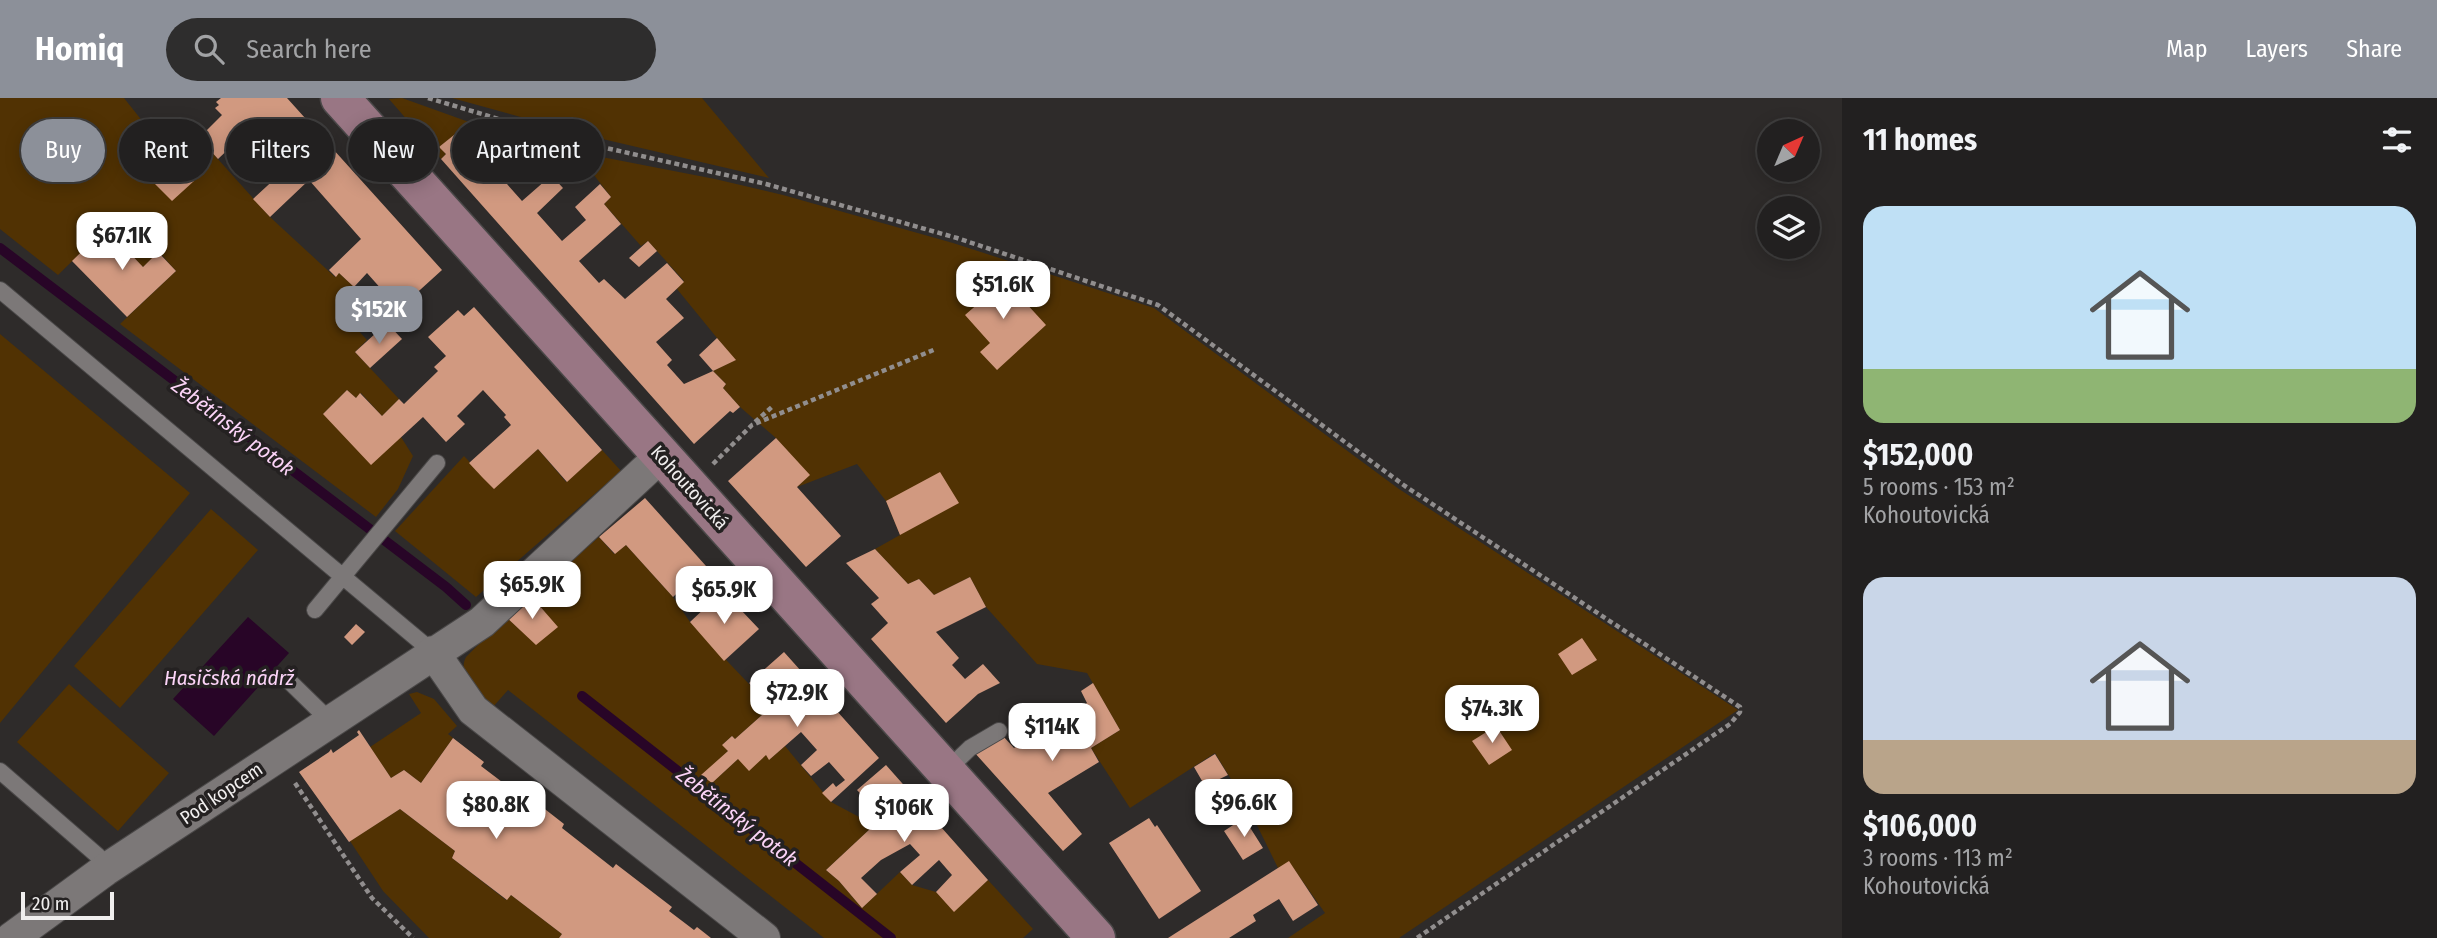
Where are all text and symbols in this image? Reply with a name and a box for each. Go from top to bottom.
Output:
search box [166,18,656,81]
text: Homiq [35,29,124,69]
icon: search [190,30,228,68]
text: Search here [246,34,371,65]
text: Map [2166,35,2208,63]
text: Layers [2246,35,2308,63]
text: Share [2346,35,2402,63]
chip: Buy [21,119,105,182]
chip: Rent [119,119,212,182]
chip: Filters [226,119,334,182]
chip: New [348,119,438,182]
chip: Apartment [452,119,604,182]
north arrow [1757,119,1820,182]
map controls [1757,119,1820,259]
icon: filters [2378,121,2416,159]
text: 11 homes [1863,122,1977,158]
button: layers [1757,196,1820,259]
pin: $67.1K [65,212,179,272]
text: $67.1K [93,221,151,249]
icon: home [2077,252,2203,378]
pin: $51.6K [946,262,1060,321]
text: $51.6K [972,270,1034,298]
pin: $152K [330,286,428,346]
text: $152K [351,295,407,323]
water label: Žebětínský potok [166,372,299,482]
text: $152,000 [1863,437,1973,473]
street label: Kohoutovická [646,441,733,534]
text: 5 rooms · 153 m² [1863,473,2015,501]
text: Kohoutovická [1863,501,1990,529]
pin: $65.9K [475,561,589,621]
pin: $65.9K [667,566,781,626]
text: $65.9K [500,570,564,598]
text: $65.9K [692,575,756,603]
icon: home [2077,623,2203,749]
water label: Hasičská nádrž [164,665,295,691]
pin: $72.9K [740,670,854,729]
text: $72.9K [766,678,828,706]
pin: $74.3K [1435,686,1549,745]
text: $74.3K [1461,694,1523,722]
pin: $114K [1003,704,1101,763]
text: $114K [1025,712,1079,740]
street label: Pod kopcem [176,757,267,829]
water label: Žebětínský potok [670,761,803,872]
pin: $96.6K [1187,780,1301,839]
pin: $80.8K [439,782,553,841]
pin: $106K [855,784,953,844]
text: $96.6K [1211,788,1277,816]
text: $80.8K [463,790,529,818]
text: $106K [875,793,933,821]
text: $106,000 [1863,808,1977,844]
text: 3 rooms · 113 m² [1863,844,2013,872]
text: Kohoutovická [1863,872,1990,900]
scale bar [21,889,114,921]
text: 20 m [32,892,69,915]

